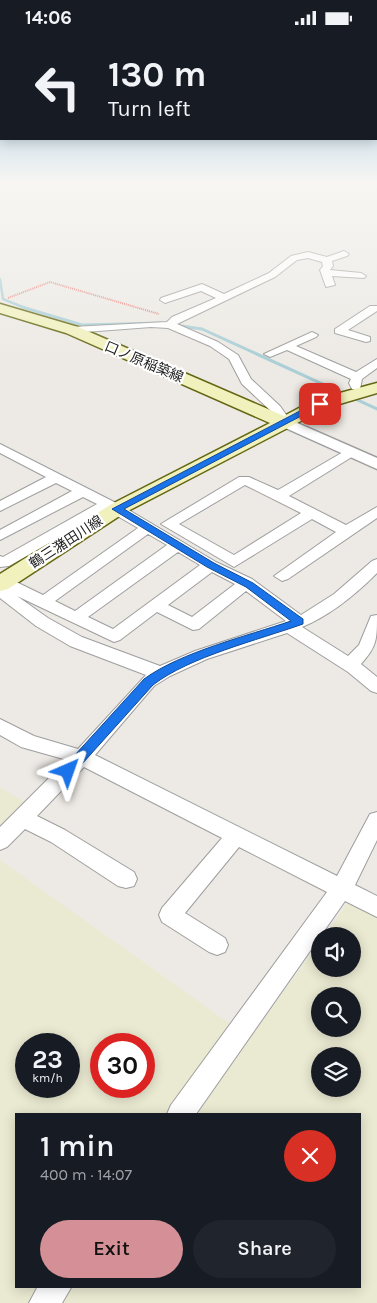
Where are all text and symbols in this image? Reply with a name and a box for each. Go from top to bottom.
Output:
text: 14:06 [25,7,72,29]
text: 130 m [108,54,206,95]
icon: left [25,55,90,120]
text: Turn left [108,96,191,122]
street label: 口ノ原稲築線 [102,338,186,386]
pin [299,383,341,425]
icon: arrive [306,390,334,418]
street label: 鶴三潴田川線 [26,512,106,572]
position arrow [41,744,93,796]
map controls [311,927,361,1097]
button: sound [311,927,361,977]
button: search [311,987,361,1037]
speed limit sign: 30 [90,1033,155,1098]
text: 23 [32,1045,63,1074]
button: layers [311,1047,361,1097]
text: km/h [32,1071,63,1085]
text: 1 min [40,1128,114,1164]
button: close [284,1130,336,1182]
text: 400 m · 14:07 [40,1165,132,1184]
button: Exit [40,1220,183,1278]
button: Share [193,1220,336,1278]

